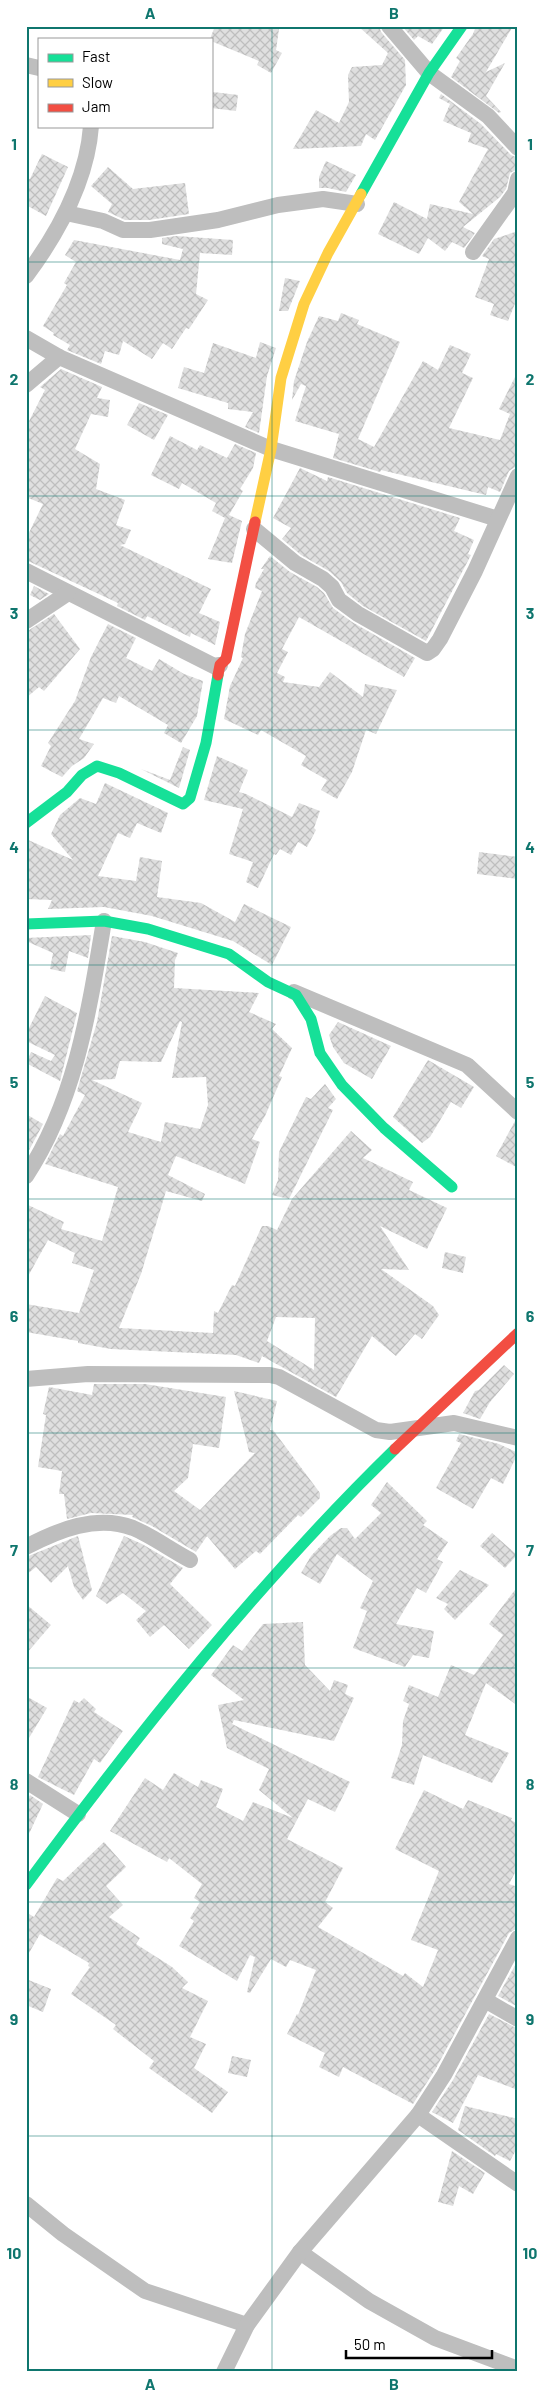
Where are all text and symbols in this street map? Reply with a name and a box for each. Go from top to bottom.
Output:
text: A [145,3,156,22]
text: B [389,3,399,22]
legend [38,38,212,128]
text: Fast [82,47,110,65]
text: Slow [82,73,113,91]
text: Jam [82,97,111,115]
text: 1 [11,134,17,153]
text: 1 [527,134,533,153]
text: 2 [10,369,19,388]
text: 2 [526,369,535,388]
text: 3 [10,603,18,622]
text: 3 [526,603,534,622]
text: 4 [9,837,19,856]
text: 4 [525,837,535,856]
text: 5 [10,1072,19,1091]
text: 5 [526,1072,535,1091]
text: 6 [10,1306,19,1325]
text: 6 [526,1306,535,1325]
text: 7 [10,1540,18,1559]
text: 7 [526,1540,534,1559]
text: 8 [10,1774,19,1793]
text: 8 [526,1774,535,1793]
text: 9 [10,2009,18,2028]
text: 9 [526,2009,534,2028]
text: 10 [7,2243,21,2262]
text: 10 [523,2243,537,2262]
scale bar [346,2328,493,2360]
text: 50 m [354,2335,386,2353]
text: A [145,2374,156,2393]
text: B [389,2374,399,2393]

